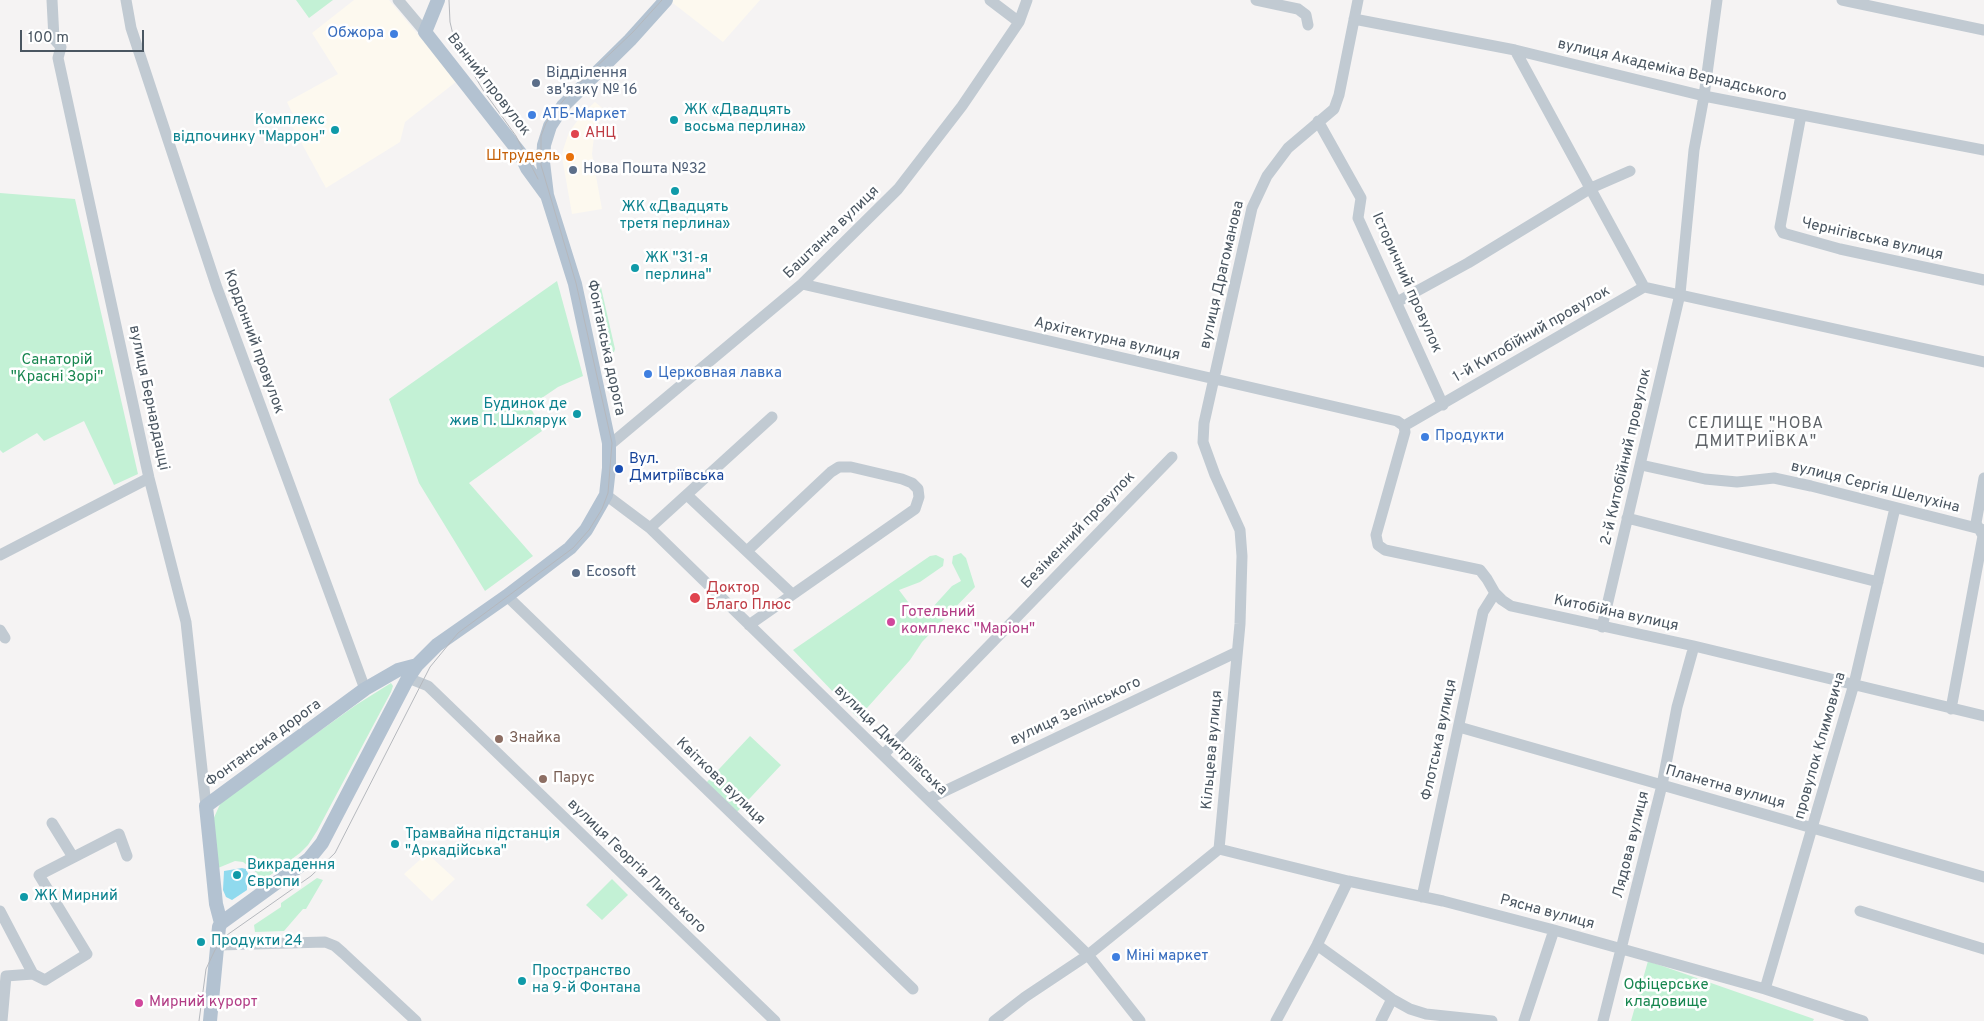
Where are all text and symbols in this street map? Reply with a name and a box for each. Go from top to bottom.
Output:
scale bar [22,20,146,52]
place label: Обжора [327,25,384,43]
marker: Обжора [388,28,400,40]
text: 100 m [28,29,69,48]
street label: Ванний провулок [442,30,534,140]
street label: вулиця Академіка Вернадського [1556,36,1788,106]
place label: Відділення зв'язку № 16 [546,65,637,100]
marker: Відділення зв'язку № 16 [530,77,542,89]
place label: ЖК «Двадцять восьма перлина» [684,102,806,137]
place label: АТБ-Маркет [542,106,626,124]
marker: АТБ-Маркет [526,109,538,121]
place label: Комплекс відпочинку "Маррон" [173,112,325,147]
marker: ЖК «Двадцять восьма перлина» [668,114,680,126]
marker: Комплекс відпочинку "Маррон" [329,124,341,136]
place label: АНЦ [585,125,616,143]
marker: АНЦ [569,128,581,140]
place label: Штрудель [486,148,560,166]
marker: Штрудель [564,151,576,163]
place label: Нова Пошта №32 [583,161,707,179]
marker: Нова Пошта №32 [567,164,579,176]
street label: Баштанна вулиця [780,183,884,283]
marker: ЖК «Двадцять третя перлина» [669,185,681,197]
place label: ЖК «Двадцять третя перлина» [620,199,730,234]
street label: вулиця Драгоманова [1197,199,1249,351]
street label: Історичний провулок [1367,210,1445,356]
street label: Чернігівська вулиця [1799,215,1945,265]
place label: ЖК "31-я перлина" [645,250,711,285]
marker: ЖК "31-я перлина" [629,262,641,274]
street label: Кордонний провулок [219,267,287,417]
street label: Фонтанська дорога [582,279,628,417]
street label: 1-й Китобійний провулок [1450,283,1614,387]
street label: Архітектурна вулиця [1032,314,1182,366]
street label: вулиця Бернардацці [124,324,172,472]
park label: Санаторій "Красні Зорі" [11,352,103,387]
place label: Церковная лавка [658,365,782,383]
street label: 2-й Китобійний провулок [1598,367,1656,547]
marker: Церковная лавка [642,368,654,380]
place label: Будинок де жив П. Шклярук [449,396,567,431]
marker: Будинок де жив П. Шклярук [571,408,583,420]
district label: СЕЛИЩЕ "НОВА ДМИТРИЇВКА" [1686,415,1826,453]
place label: Продукти [1435,428,1504,446]
marker: Продукти [1419,431,1431,443]
place label: Вул. Дмитріївська [629,451,724,486]
street label: вулиця Сергія Шелухіна [1789,458,1961,518]
marker: Вул. Дмитріївська [613,463,625,475]
street label: Безіменний провулок [1019,469,1139,593]
place label: Ecosoft [586,564,636,582]
marker: Ecosoft [570,567,582,579]
place label: Доктор Благо Плюс [706,580,791,615]
marker: Доктор Благо Плюс [688,591,702,605]
street label: Китобійна вулиця [1552,592,1680,636]
place label: Готельний комплекс "Маріон" [901,604,1035,639]
marker: Готельний комплекс "Маріон" [885,616,897,628]
street label: провулок Климовича [1791,670,1851,822]
street label: вулиця Зелінського [1008,674,1144,750]
street label: Флотська вулиця [1418,678,1462,802]
street label: вулиця Дмитріївська [830,682,950,800]
street label: Кільцева вулиця [1199,690,1227,810]
street label: Фонтанська дорога [203,696,325,792]
place label: Знайка [509,730,561,748]
marker: Знайка [493,733,505,745]
street label: Квіткова вулиця [672,735,768,829]
street label: Планетна вулиця [1663,762,1787,814]
place label: Парус [553,770,595,788]
marker: Парус [537,773,549,785]
street label: Лядова вулиця [1610,790,1654,900]
street label: вулиця Георгія Липського [563,796,709,938]
place label: Трамвайна підстанція "Аркадійська" [405,826,560,861]
marker: Трамвайна підстанція "Аркадійська" [389,838,401,850]
place label: Викрадення Європи [247,857,335,892]
marker: Викрадення Європи [231,869,243,881]
place label: ЖК Мирний [34,888,118,906]
marker: ЖК Мирний [18,891,30,903]
street label: Рясна вулиця [1498,892,1596,934]
place label: Продукти 24 [211,933,302,951]
marker: Продукти 24 [195,936,207,948]
place label: Міні маркет [1126,948,1208,966]
marker: Міні маркет [1110,951,1122,963]
place label: Пространство на 9-й Фонтана [532,963,641,998]
marker: Пространство на 9-й Фонтана [516,975,528,987]
park label: Офіцерське кладовище [1624,977,1708,1012]
place label: Мирний курорт [149,994,258,1012]
marker: Мирний курорт [133,997,145,1009]

